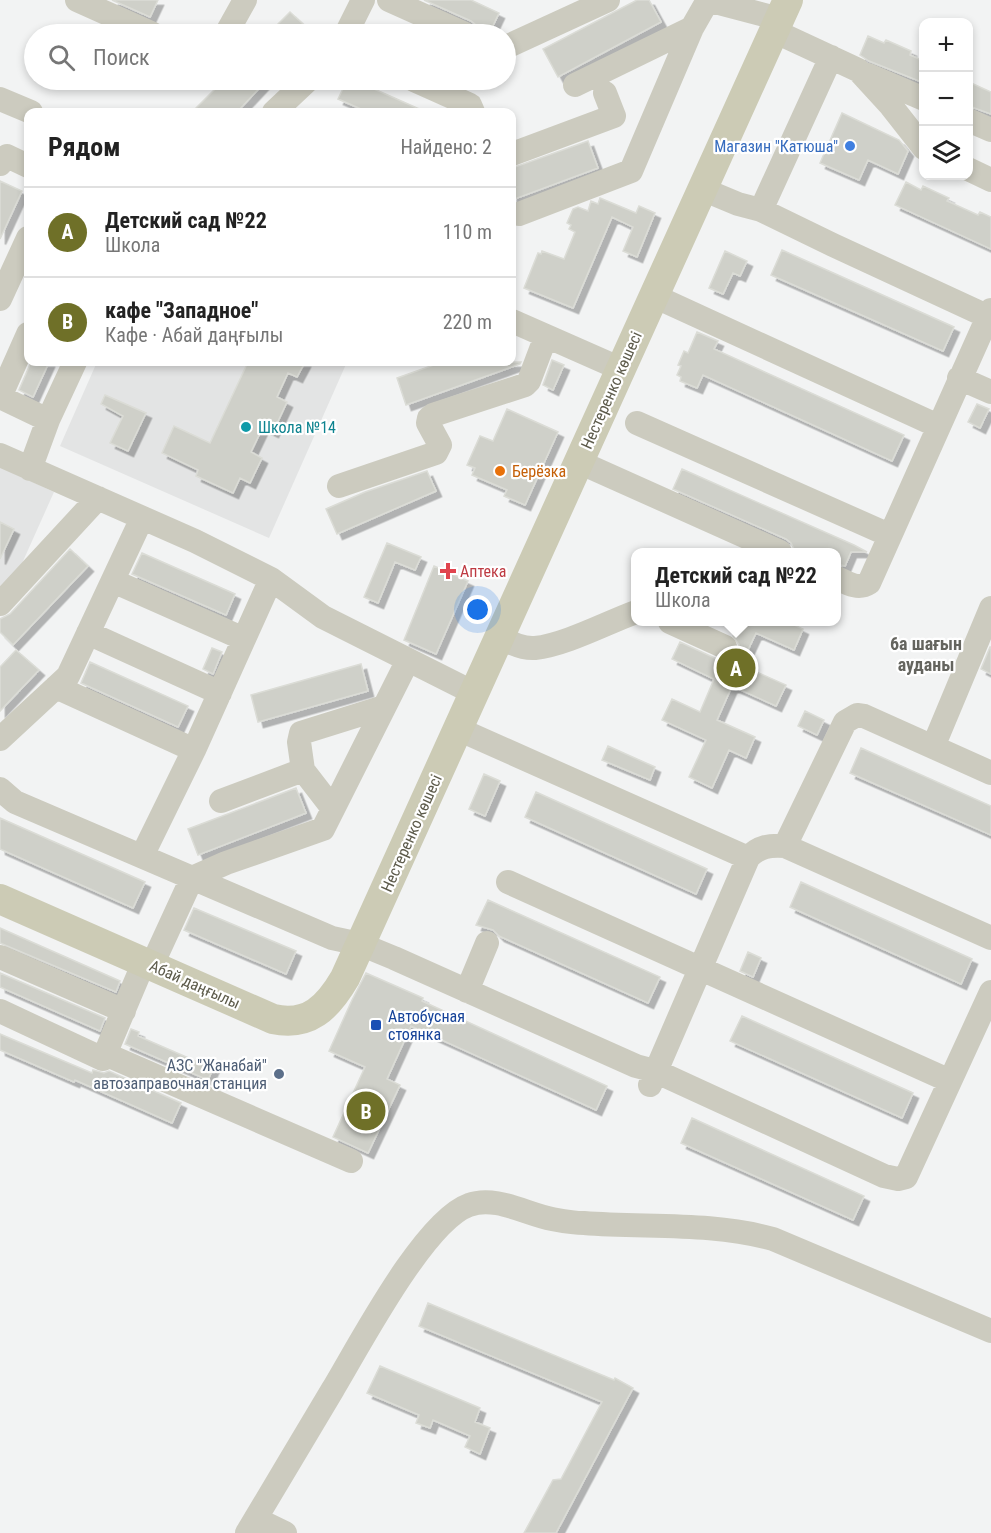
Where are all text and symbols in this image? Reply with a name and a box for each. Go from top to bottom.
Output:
map controls [919,18,973,180]
button: + [919,18,973,72]
search box [24,24,516,90]
icon: search [45,41,78,74]
text: Поиск [93,45,150,70]
button: − [919,72,973,126]
button: layers [919,126,973,180]
text: Рядом [48,132,120,162]
text: Найдено: 2 [400,135,492,159]
place label: Магазин "Катюша" [714,137,838,156]
marker: Магазин "Катюша" [843,139,857,153]
text: Детский сад №22 [105,208,267,233]
text: A [62,220,73,244]
text: 110 m [443,220,492,244]
text: Школа [105,233,160,257]
text: кафе "Западное" [105,298,258,323]
text: B [62,310,73,334]
text: 220 m [443,310,492,334]
text: Кафе · Абай даңғылы [105,323,283,347]
street label: Нестеренко көшесі [577,329,646,452]
place label: Школа №14 [258,418,336,437]
marker: Школа №14 [239,420,253,434]
place label: Берёзка [512,462,566,481]
marker: Берёзка [493,464,507,478]
popup [631,548,841,626]
place label: Аптека [460,562,506,581]
text: Детский сад №22 [655,563,817,588]
marker: Аптека [441,564,455,578]
text: Школа [655,588,710,612]
your location [463,595,492,624]
district label: 6а шағын ауданы [890,633,962,675]
pin: A [716,646,756,690]
street label: Нестеренко көшесі [377,772,446,895]
street label: Абай даңғылы [147,956,243,1013]
place label: Автобусная стоянка [388,1007,465,1044]
marker: Автобусная стоянка [369,1018,383,1032]
place label: АЗС "Жанабай" автозаправочная станция [93,1056,267,1093]
marker: АЗС "Жанабай" автозаправочная станция [272,1067,286,1081]
pin: B [346,1088,386,1134]

